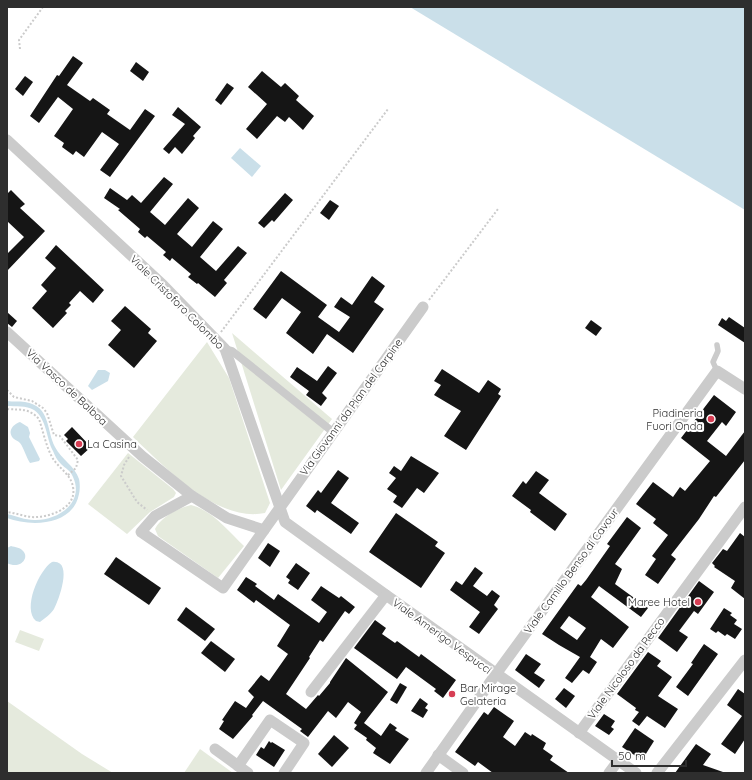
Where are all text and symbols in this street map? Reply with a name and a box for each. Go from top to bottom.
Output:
street label: Viale Cristoforo Colombo [127,252,227,352]
street label: Via Giovanni da Pian del Carpine [297,336,405,478]
street label: Via Vasco de Balboa [23,346,111,428]
place label: Piadineria Fuori Onda [646,406,703,433]
marker: Piadineria Fuori Onda [706,414,716,424]
place label: La Casina [87,437,137,451]
marker: La Casina [74,439,84,449]
street label: Viale Camillo Benso di Cavour [521,505,622,637]
street label: Viale Amerigo Vespucci [390,595,494,677]
place label: Maree Hotel [628,595,690,609]
marker: Maree Hotel [693,597,703,607]
street label: Viale Nicoloso da Recco [584,614,668,722]
place label: Bar Mirage Gelateria [460,681,516,708]
marker: Bar Mirage Gelateria [447,689,457,699]
scale bar [612,742,686,768]
text: 50 m [618,748,646,763]

